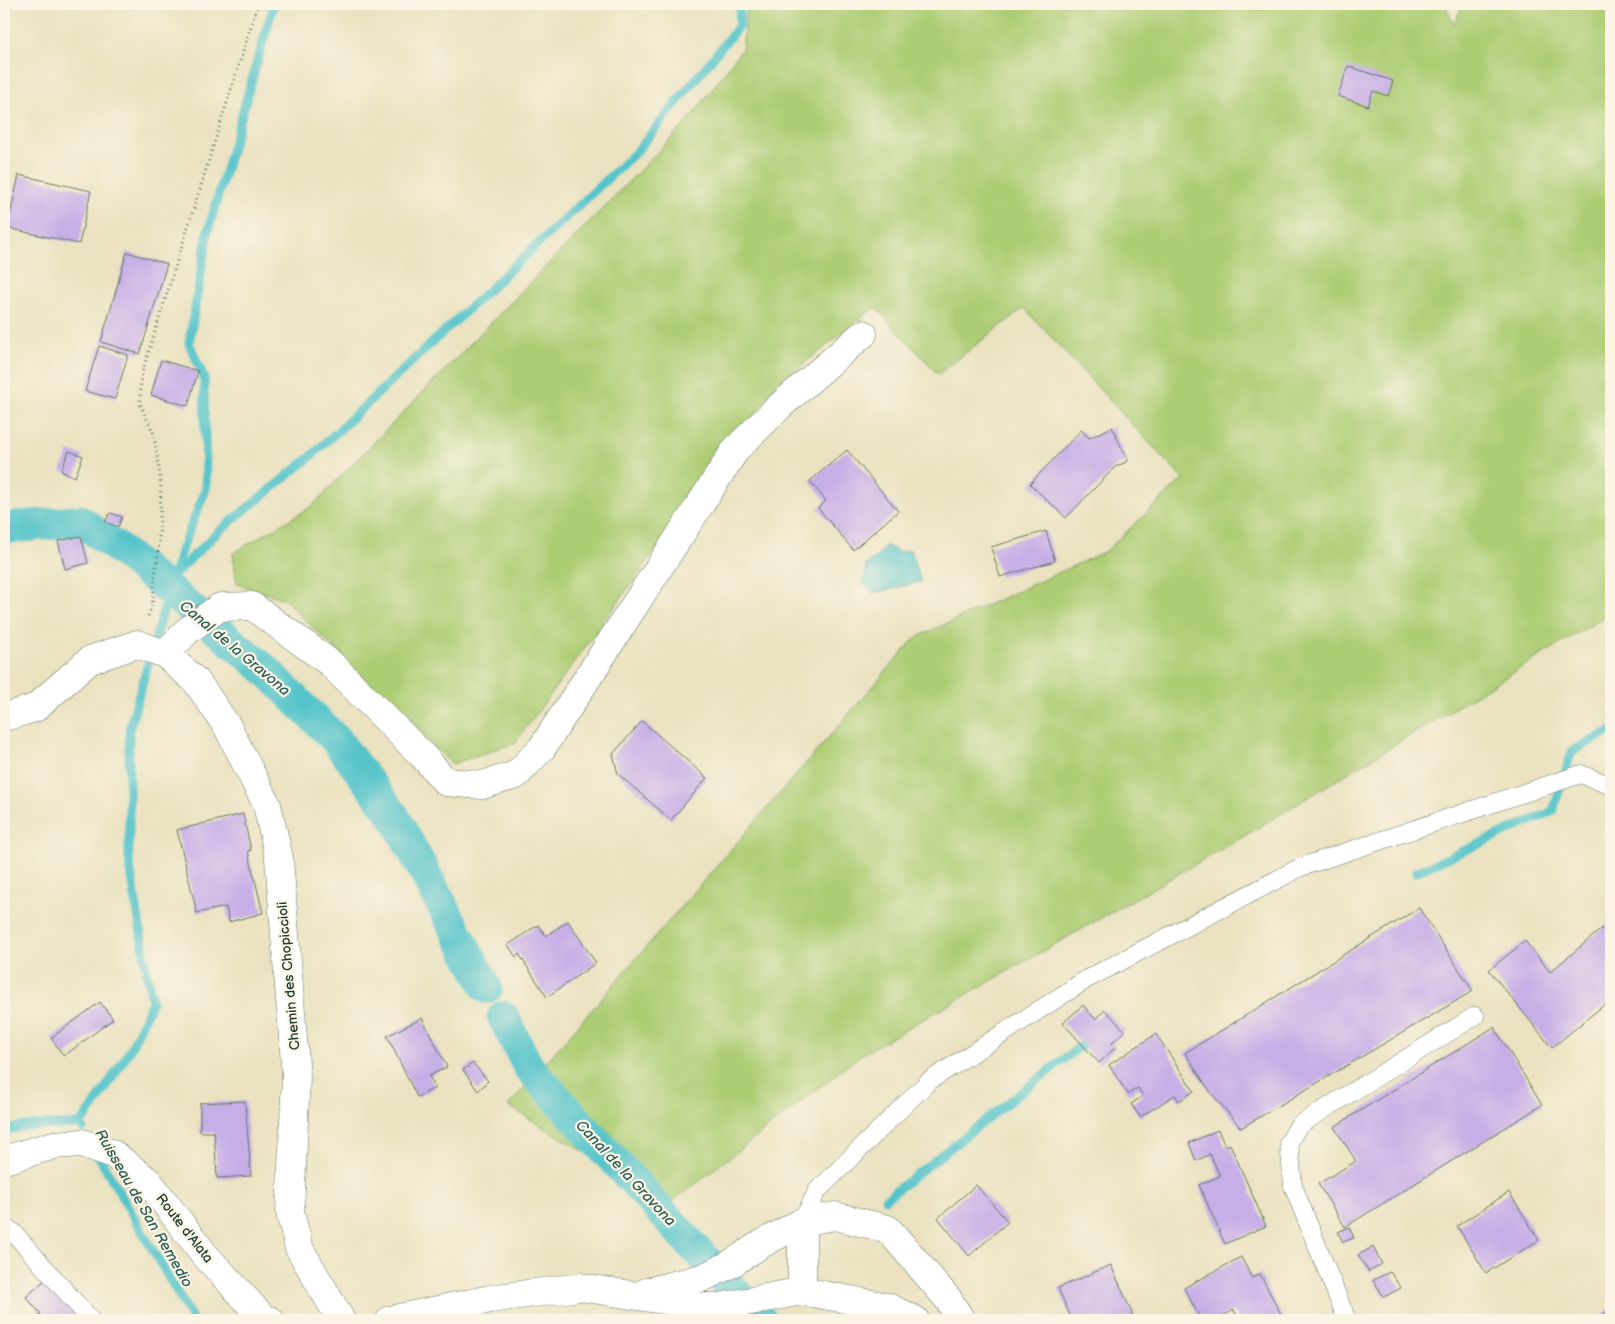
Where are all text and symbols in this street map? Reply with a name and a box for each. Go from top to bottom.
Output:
water label: Canal de la Gravona [176,597,294,700]
street label: Chemin des Chopiccioli [274,901,303,1051]
water label: Canal de la Gravona [571,1116,680,1230]
water label: Ruisseau de San Remedio [90,1126,197,1291]
street label: Route d'Alata [152,1190,217,1266]

